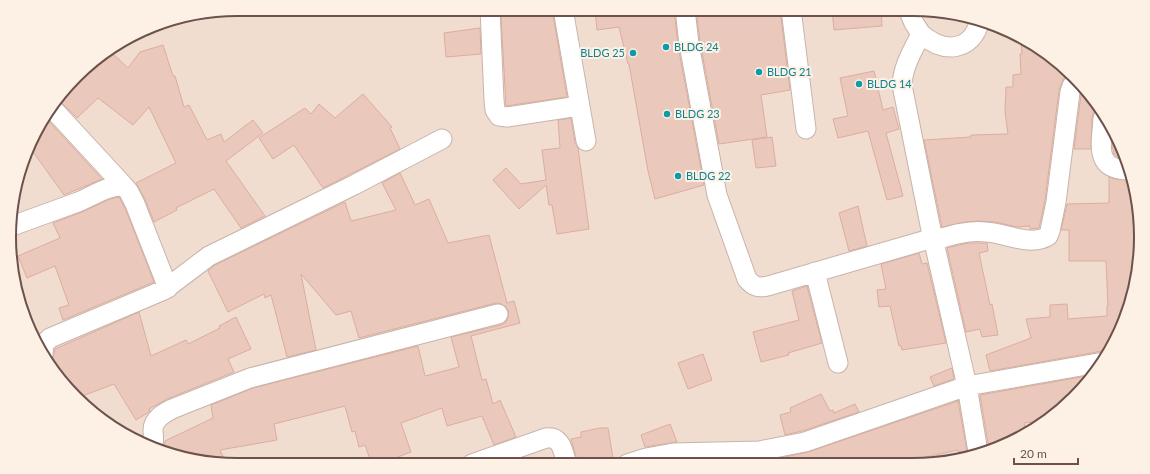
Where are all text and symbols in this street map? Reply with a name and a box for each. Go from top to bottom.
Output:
place label: BLDG 24 [674,40,719,53]
marker: BLDG 24 [661,42,671,52]
place label: BLDG 25 [580,46,625,59]
marker: BLDG 25 [628,48,638,58]
place label: BLDG 21 [767,65,812,78]
marker: BLDG 21 [754,67,764,77]
place label: BLDG 14 [867,77,912,90]
marker: BLDG 14 [854,79,864,89]
place label: BLDG 23 [675,107,720,120]
marker: BLDG 23 [662,109,672,119]
place label: BLDG 22 [686,169,731,182]
marker: BLDG 22 [673,171,683,181]
scale bar [1014,440,1078,466]
text: 20 m [1020,446,1047,461]

